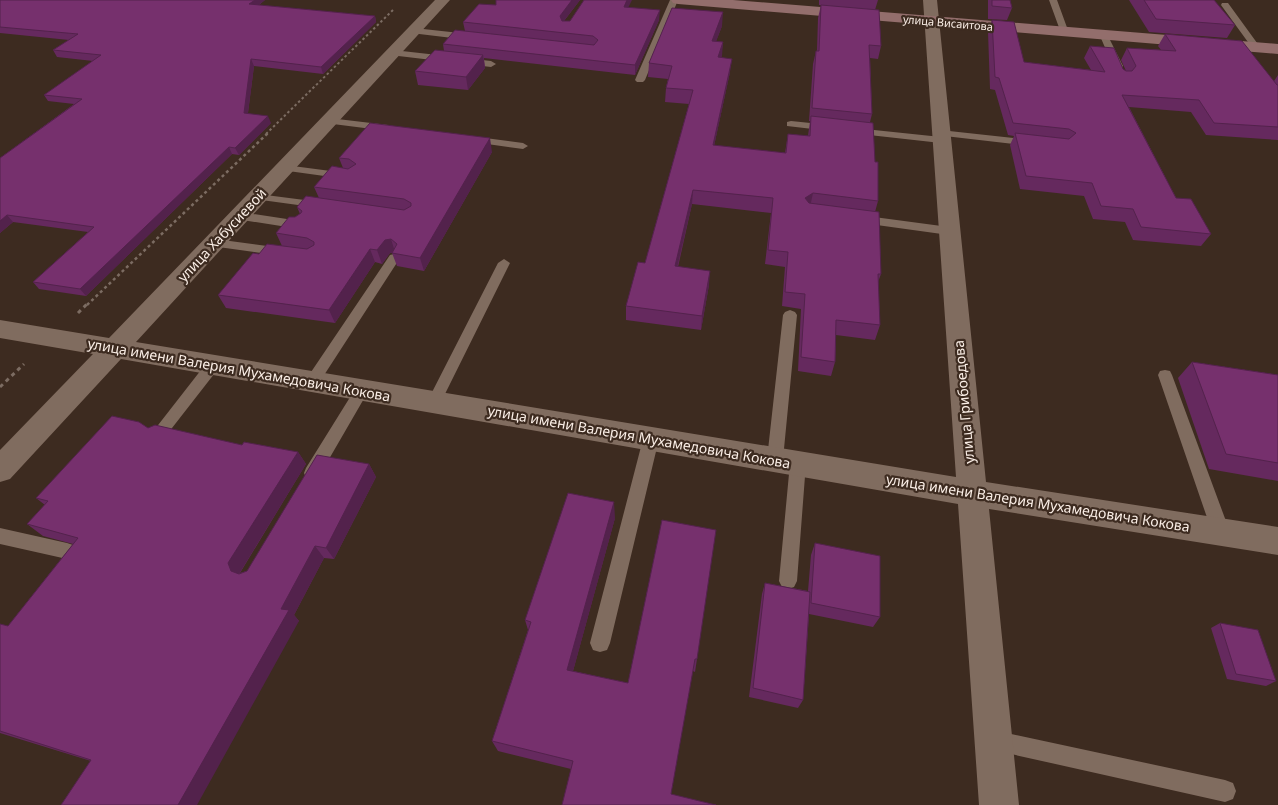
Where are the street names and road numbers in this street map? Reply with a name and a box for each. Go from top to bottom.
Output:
street label: улица Висаитова [902,11,994,34]
street label: улица Хабусиевой [173,184,270,286]
street label: улица имени Валерия Мухамедовича Кокова [86,333,392,406]
street label: улица Грибоедова [949,339,978,465]
street label: улица имени Валерия Мухамедовича Кокова [486,400,792,473]
street label: улица имени Валерия Мухамедовича Кокова [885,469,1191,536]

